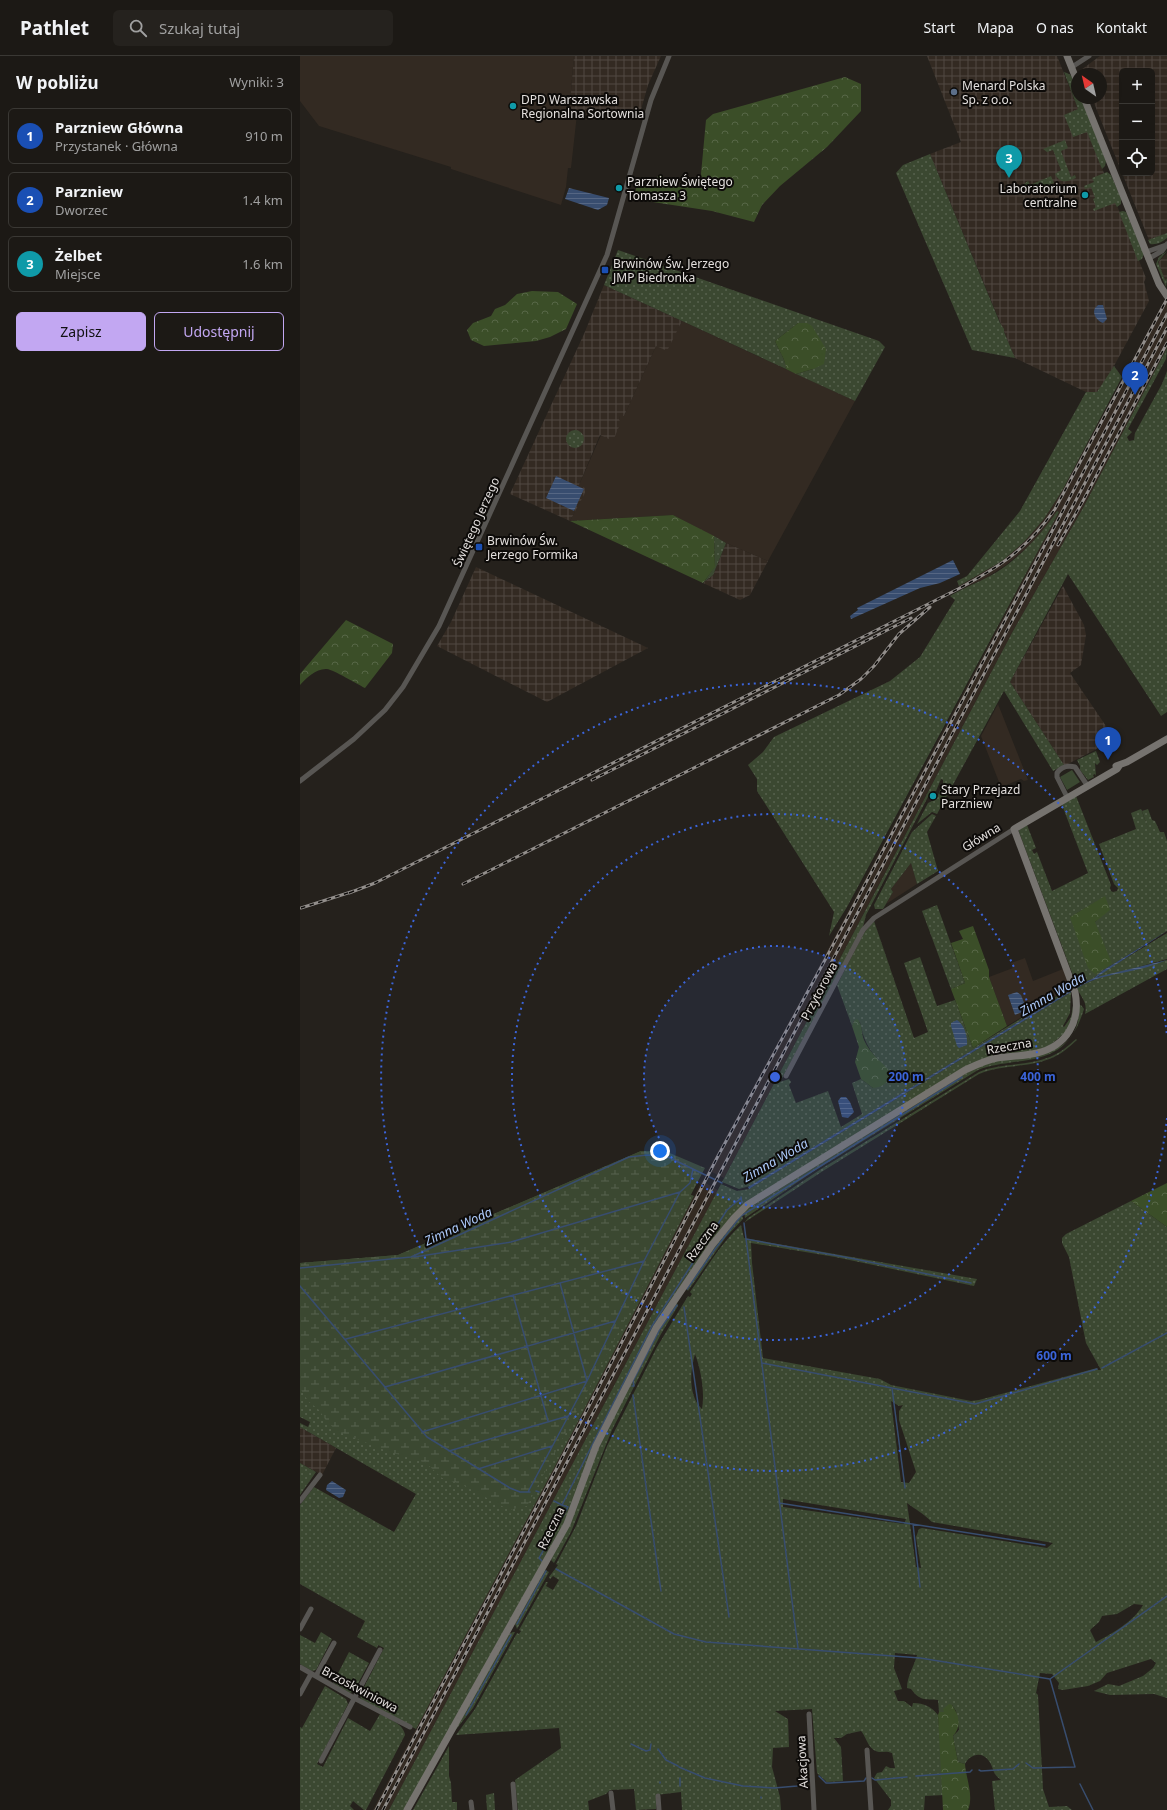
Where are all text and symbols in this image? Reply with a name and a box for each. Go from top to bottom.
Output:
search box [113,10,393,46]
text: Pathlet [20,15,89,41]
icon: search [127,17,149,39]
text: Szukaj tutaj [159,18,240,38]
text: Start [924,18,955,37]
text: Mapa [977,18,1014,37]
text: O nas [1036,18,1074,37]
text: Kontakt [1096,18,1147,37]
north arrow [1071,68,1107,104]
map controls [1119,68,1155,176]
button: + [1119,68,1155,104]
text: W pobliżu [16,71,99,94]
text: Wyniki: 3 [229,73,284,91]
place label: Menard Polska Sp. z o.o. [962,77,1046,108]
marker: Menard Polska Sp. z o.o. [949,87,959,97]
place label: DPD Warszawska Regionalna Sortownia [521,91,644,122]
marker: DPD Warszawska Regionalna Sortownia [508,101,518,111]
button: − [1119,104,1155,140]
text: Parzniew Główna [55,117,183,137]
text: 1 [26,127,34,145]
text: 910 m [245,127,283,145]
text: Przystanek · Główna [55,137,178,155]
button: locate [1119,140,1155,176]
pin: 3 [996,145,1022,178]
place label: Parzniew Świętego Tomasza 3 [627,173,733,204]
place label: Laboratorium centralne [1000,180,1077,211]
text: Parzniew [55,181,123,201]
marker: Parzniew Świętego Tomasza 3 [614,183,624,193]
marker: Laboratorium centralne [1080,190,1090,200]
text: 2 [26,191,34,209]
text: 1.4 km [242,191,283,209]
text: Dworzec [55,201,108,219]
text: Żelbet [55,245,102,265]
text: 3 [26,255,34,273]
text: 1.6 km [242,255,283,273]
place label: Brwinów Św. Jerzego JMP Biedronka [612,255,729,286]
text: Miejsce [55,265,101,283]
marker: Brwinów Św. Jerzego JMP Biedronka [600,265,610,275]
button: Zapisz [16,312,146,351]
button: Udostępnij [154,312,284,351]
pin: 2 [1122,362,1148,395]
street label: Świętego Jerzego [449,474,503,570]
place label: Brwinów Św. Jerzego Formika [486,532,578,563]
marker: Brwinów Św. Jerzego Formika [474,542,484,552]
pin: 1 [1095,727,1121,760]
place label: Stary Przejazd Parzniew [941,781,1020,812]
marker: Stary Przejazd Parzniew [928,791,938,801]
street label: Główna [959,819,1003,855]
street label: Przytorowa [797,959,841,1023]
water label: Zimna Woda [1015,968,1089,1021]
street label: Rzeczna [985,1034,1033,1058]
text: 200 m [888,1068,924,1085]
text: 400 m [1020,1068,1056,1085]
centre of rings [768,1070,782,1084]
water label: Zimna Woda [738,1134,812,1187]
your location [650,1141,670,1161]
water label: Zimna Woda [420,1202,495,1250]
street label: Rzeczna [682,1218,722,1264]
text: 600 m [1036,1347,1072,1364]
street label: Rzeczna [533,1504,569,1552]
street label: Brzoskwiniowa [319,1662,401,1716]
street label: Akacjowa [792,1735,812,1789]

